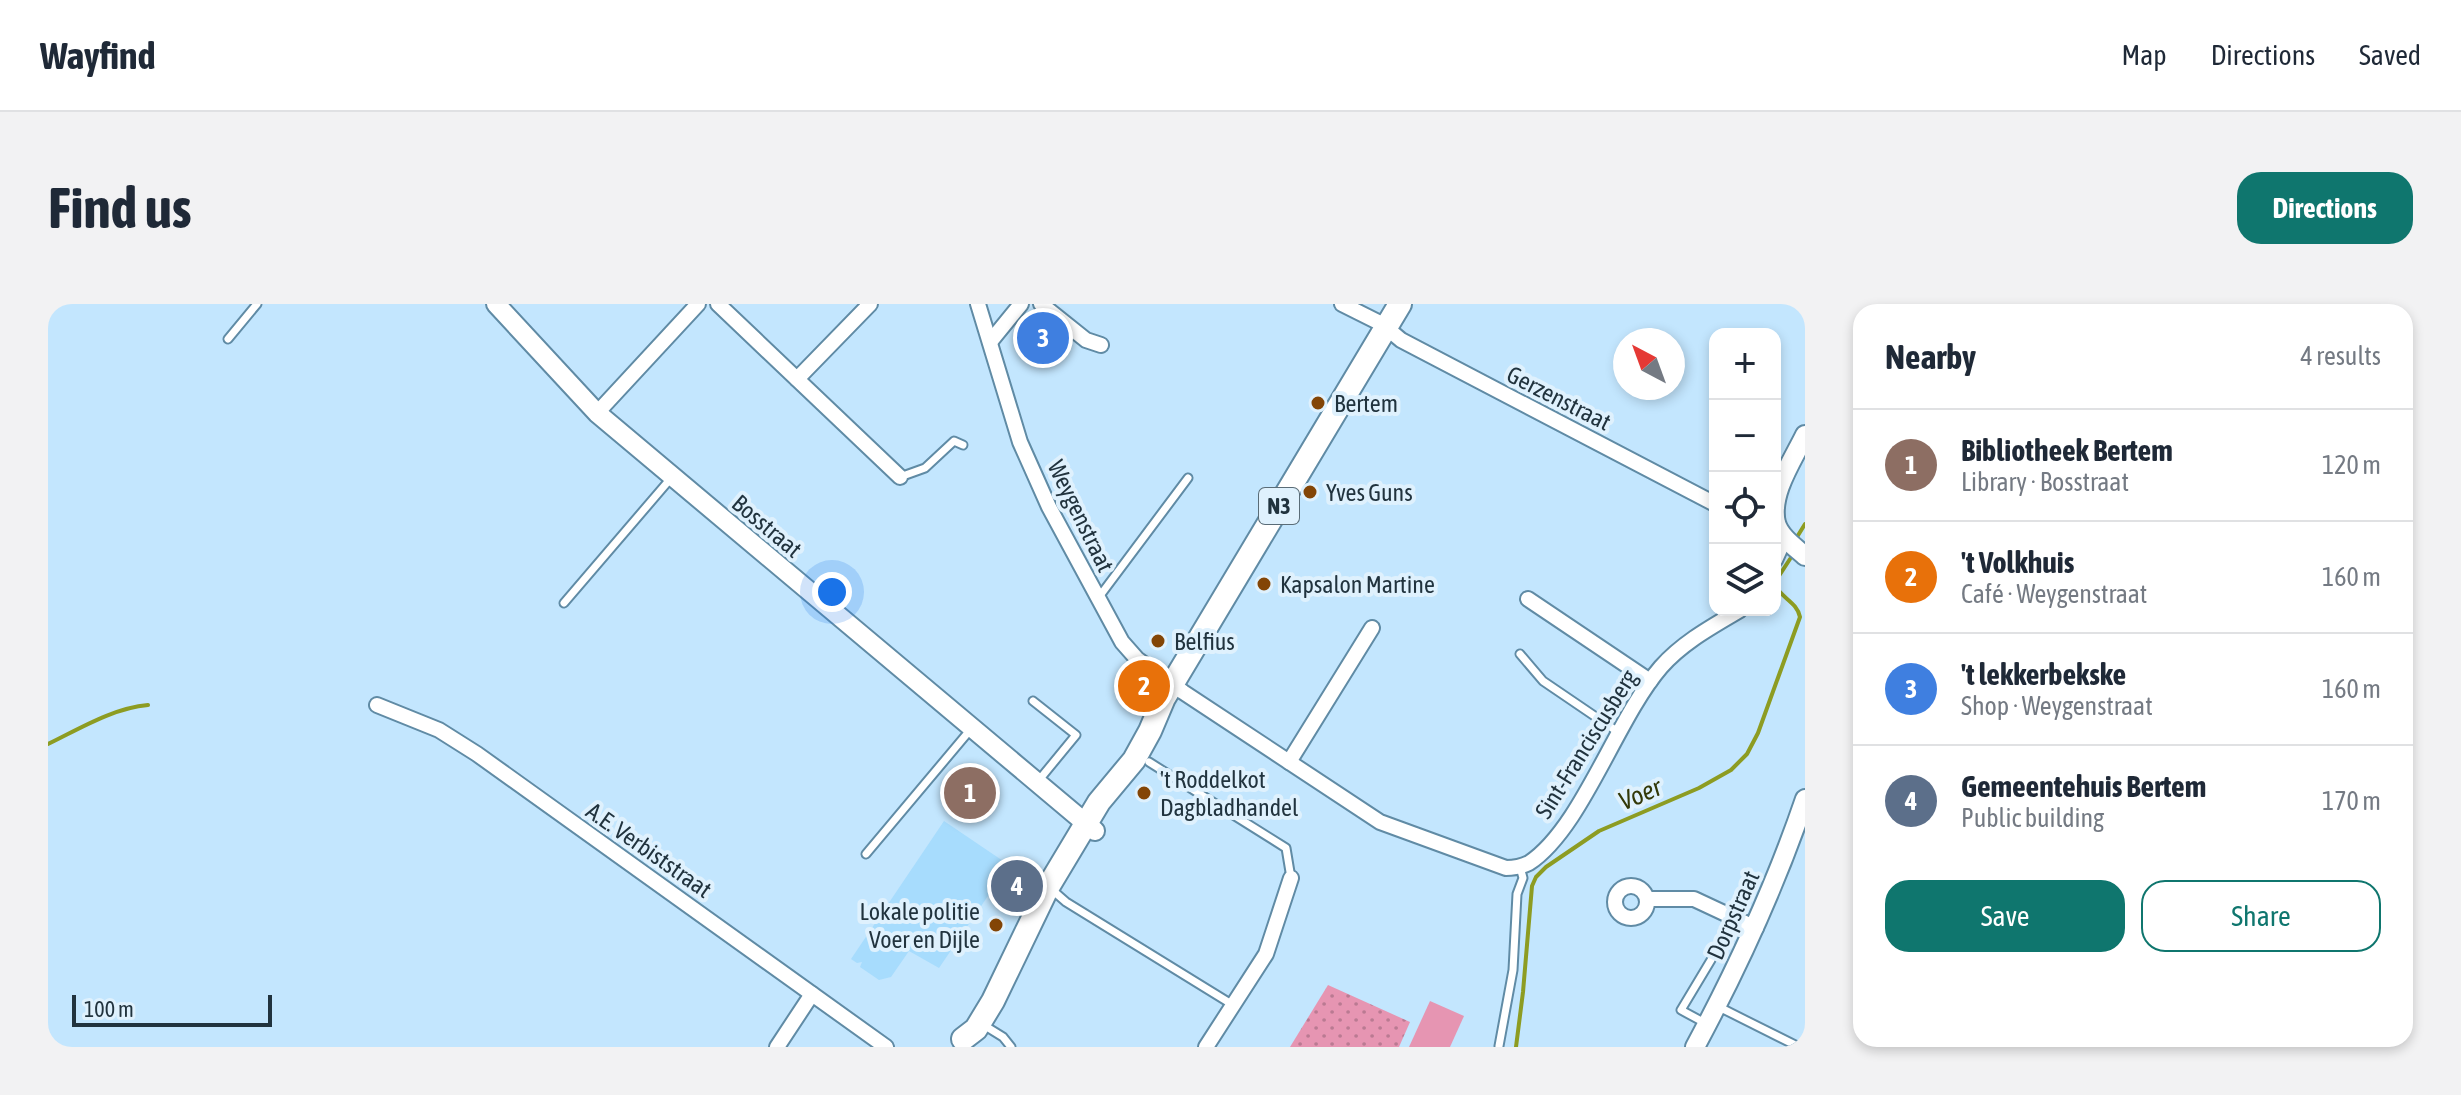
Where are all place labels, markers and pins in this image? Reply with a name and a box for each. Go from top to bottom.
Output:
pin: 3 [1017,308,1069,368]
place label: Bertem [1334,390,1398,417]
marker: Bertem [1309,394,1327,412]
place label: Yves Guns [1326,479,1413,506]
marker: Yves Guns [1301,483,1319,501]
place label: Kapsalon Martine [1280,571,1435,598]
marker: Kapsalon Martine [1255,575,1273,593]
place label: Belfius [1174,628,1235,655]
marker: Belfius [1149,632,1167,650]
pin: 2 [1118,656,1170,716]
pin: 1 [944,763,996,823]
place label: 't Roddelkot Dagbladhandel [1160,766,1299,821]
marker: 't Roddelkot Dagbladhandel [1135,784,1153,802]
pin: 4 [991,856,1043,916]
place label: Lokale politie Voer en Dijle [860,898,980,953]
marker: Lokale politie Voer en Dijle [987,916,1005,934]

